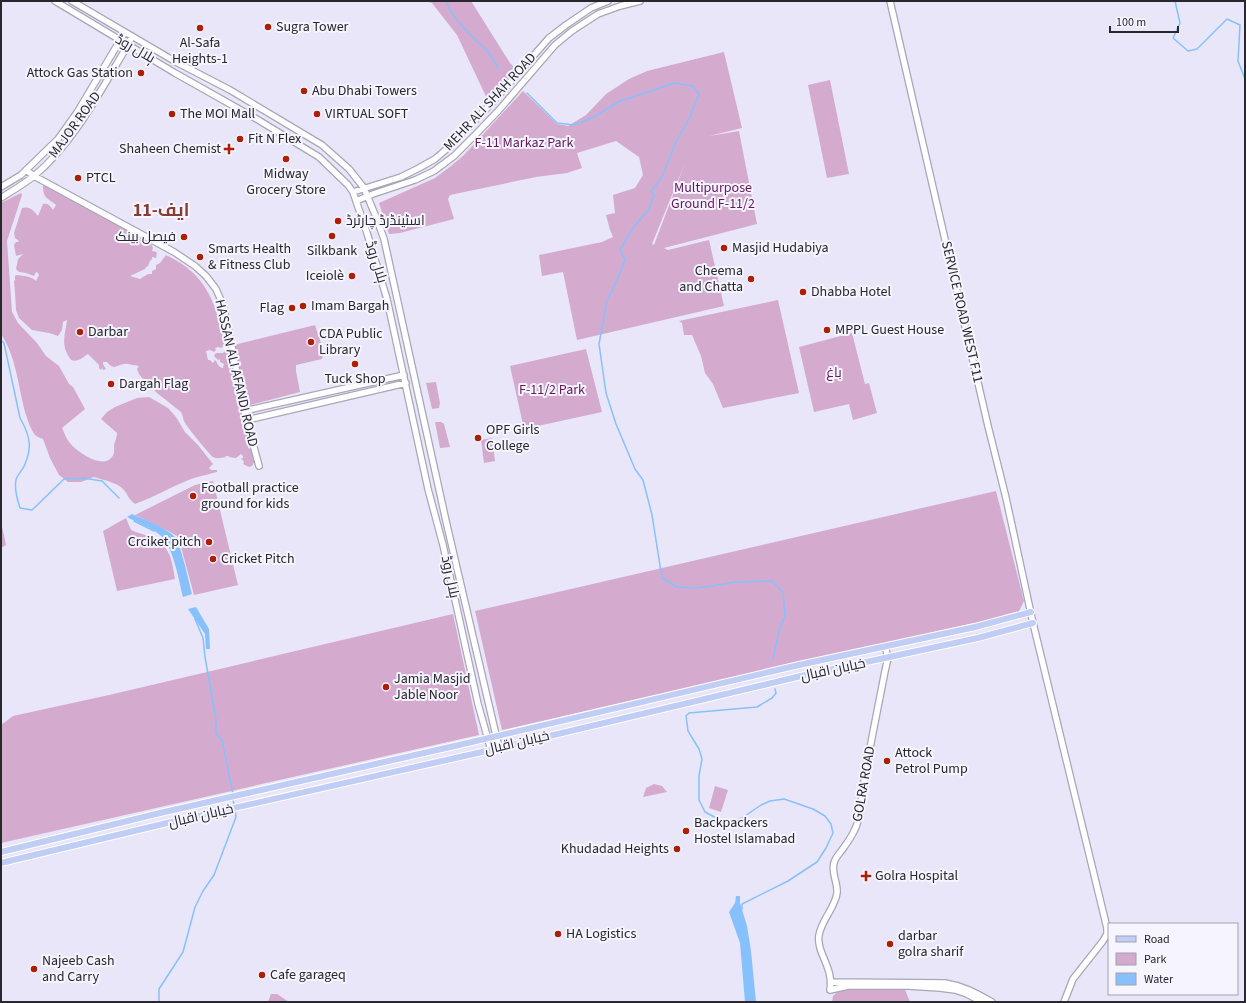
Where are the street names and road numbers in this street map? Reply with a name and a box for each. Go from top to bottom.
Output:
street label: ہلال روڈ [111,30,159,68]
street label: MEHR ALI SHAH ROAD [439,48,541,156]
street label: MAJOR ROAD [44,88,106,162]
street label: ہلال روڈ [360,238,392,286]
street label: SERVICE ROAD WEST F11 [936,239,988,385]
street label: HASSAN ALI AFANDI ROAD [209,297,263,449]
street label: ہلال روڈ [436,554,464,600]
street label: خیابان اقبال [799,653,867,687]
street label: خیابان اقبال [483,726,551,760]
street label: GOLRA ROAD [848,745,880,823]
street label: خیابان اقبال [167,799,235,833]

